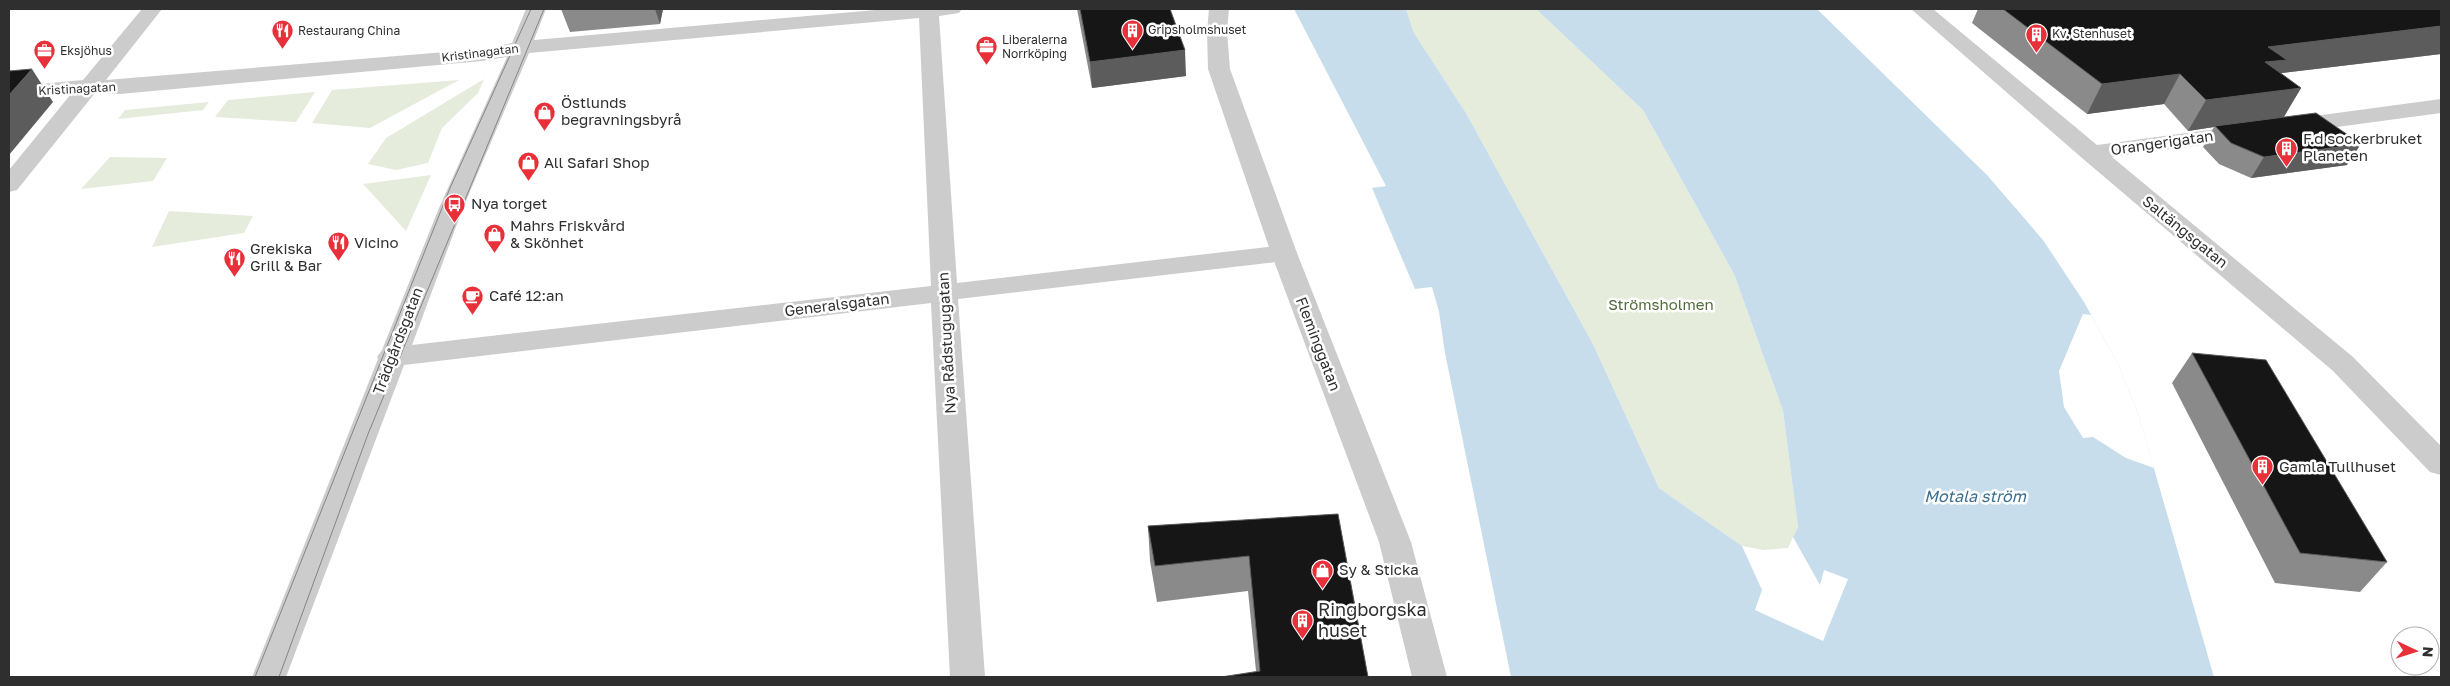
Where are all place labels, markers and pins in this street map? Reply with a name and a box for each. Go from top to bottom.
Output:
building icon: Gripsholmshuset [1120,18,1144,49]
restaurant icon: Restaurang China [270,19,294,50]
place label: Gripsholmshuset [1148,22,1246,37]
building icon: Kv. Stenhuset [2024,22,2048,53]
place label: Restaurang China [298,23,400,38]
place label: Kv. Stenhuset [2052,26,2132,41]
place label: Liberalerna Norrköping [1002,32,1067,61]
office icon: Liberalerna Norrköping [974,35,998,66]
office icon: Eksjöhus [32,39,56,70]
place label: Eksjöhus [60,43,112,58]
place label: Östlunds begravningsbyrå [561,93,682,128]
shop icon: Östlunds begravningsbyrå [533,100,557,131]
place label: F.d sockerbruket Planeten [2303,129,2422,164]
building icon: F.d sockerbruket Planeten [2275,136,2299,167]
shop icon: All Safari Shop [516,151,540,182]
place label: All Safari Shop [544,153,650,171]
bus stop icon: Nya torget [443,192,467,223]
place label: Nya torget [471,194,547,212]
place label: Mahrs Friskvård & Skönhet [510,216,625,251]
shop icon: Mahrs Friskvård & Skönhet [482,223,506,254]
restaurant icon: Vicino [326,231,350,262]
place label: Vicino [354,233,399,251]
place label: Grekiska Grill & Bar [250,239,322,274]
restaurant icon: Grekiska Grill & Bar [222,246,246,277]
cafe icon: Café 12:an [461,284,485,315]
place label: Café 12:an [489,286,564,304]
building icon: Gamla Tullhuset [2251,455,2275,486]
place label: Gamla Tullhuset [2279,457,2396,475]
shop icon: Sy & Sticka [1311,558,1335,589]
place label: Sy & Sticka [1339,560,1419,578]
place label: Ringborgska huset [1318,598,1427,641]
building icon: Ringborgska huset [1290,608,1314,639]

